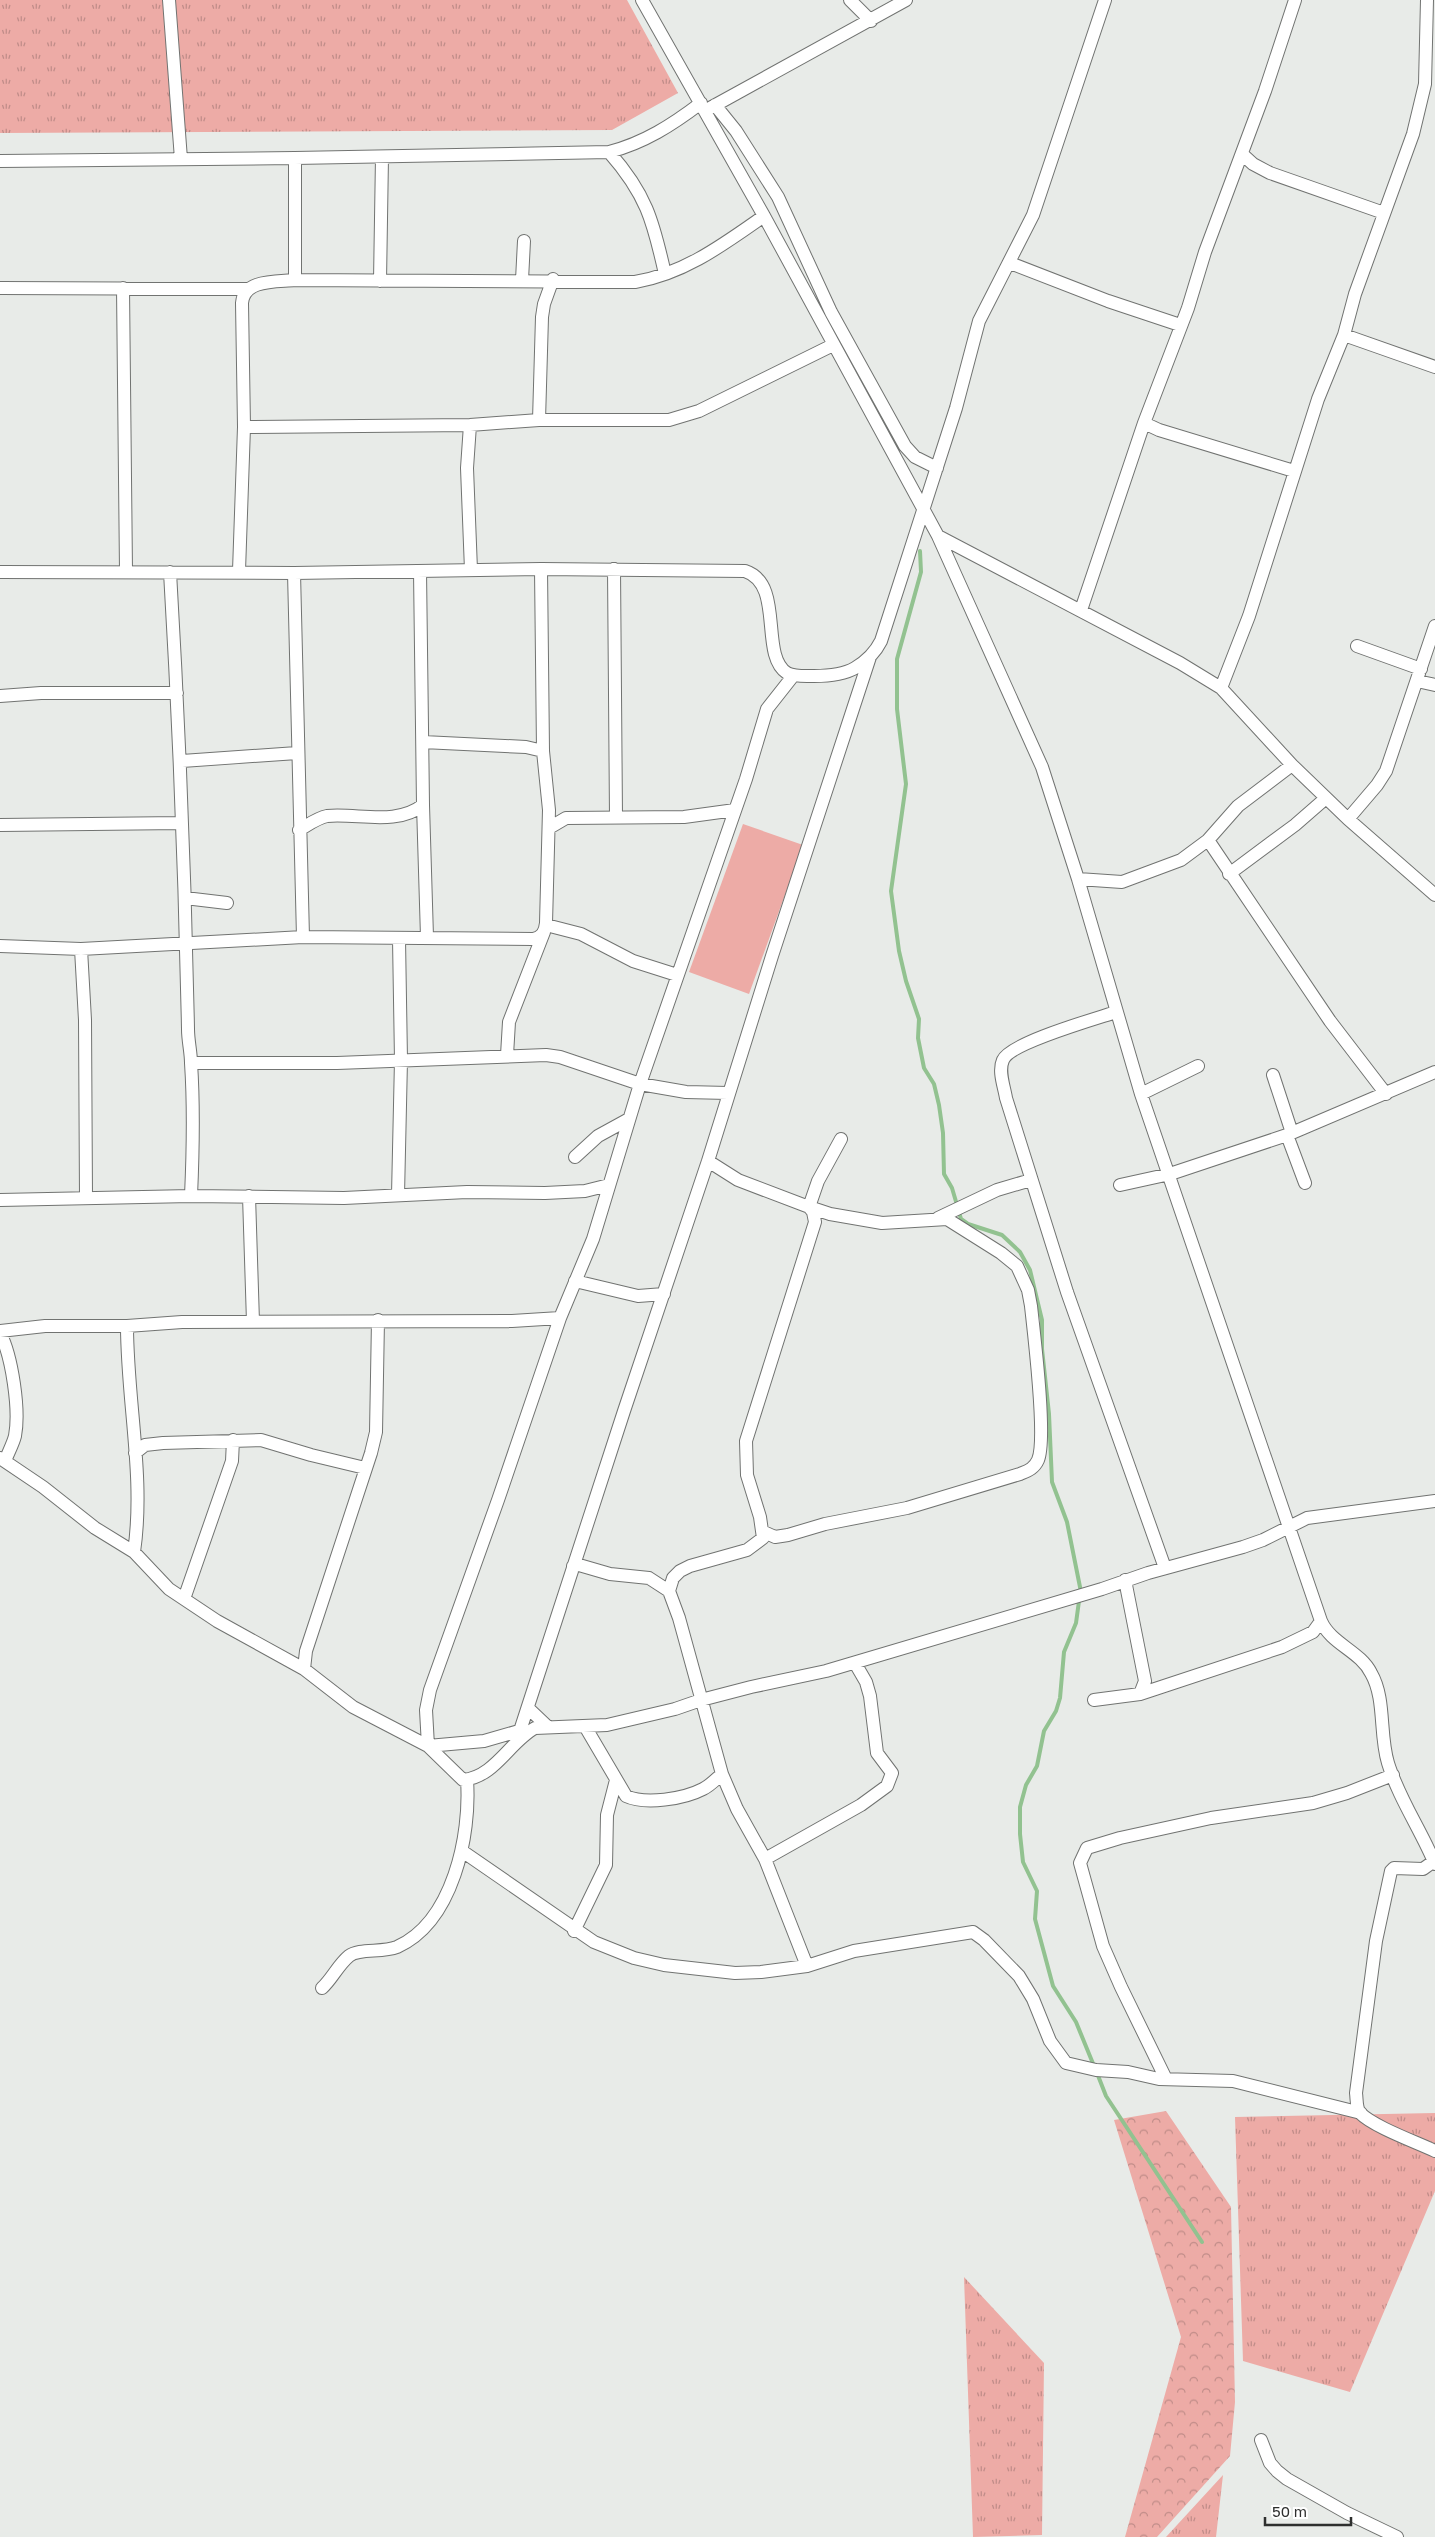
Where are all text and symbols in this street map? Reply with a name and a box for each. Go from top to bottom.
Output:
scale bar [1265,2494,1351,2526]
text: 50 m [1272,2502,1307,2520]

